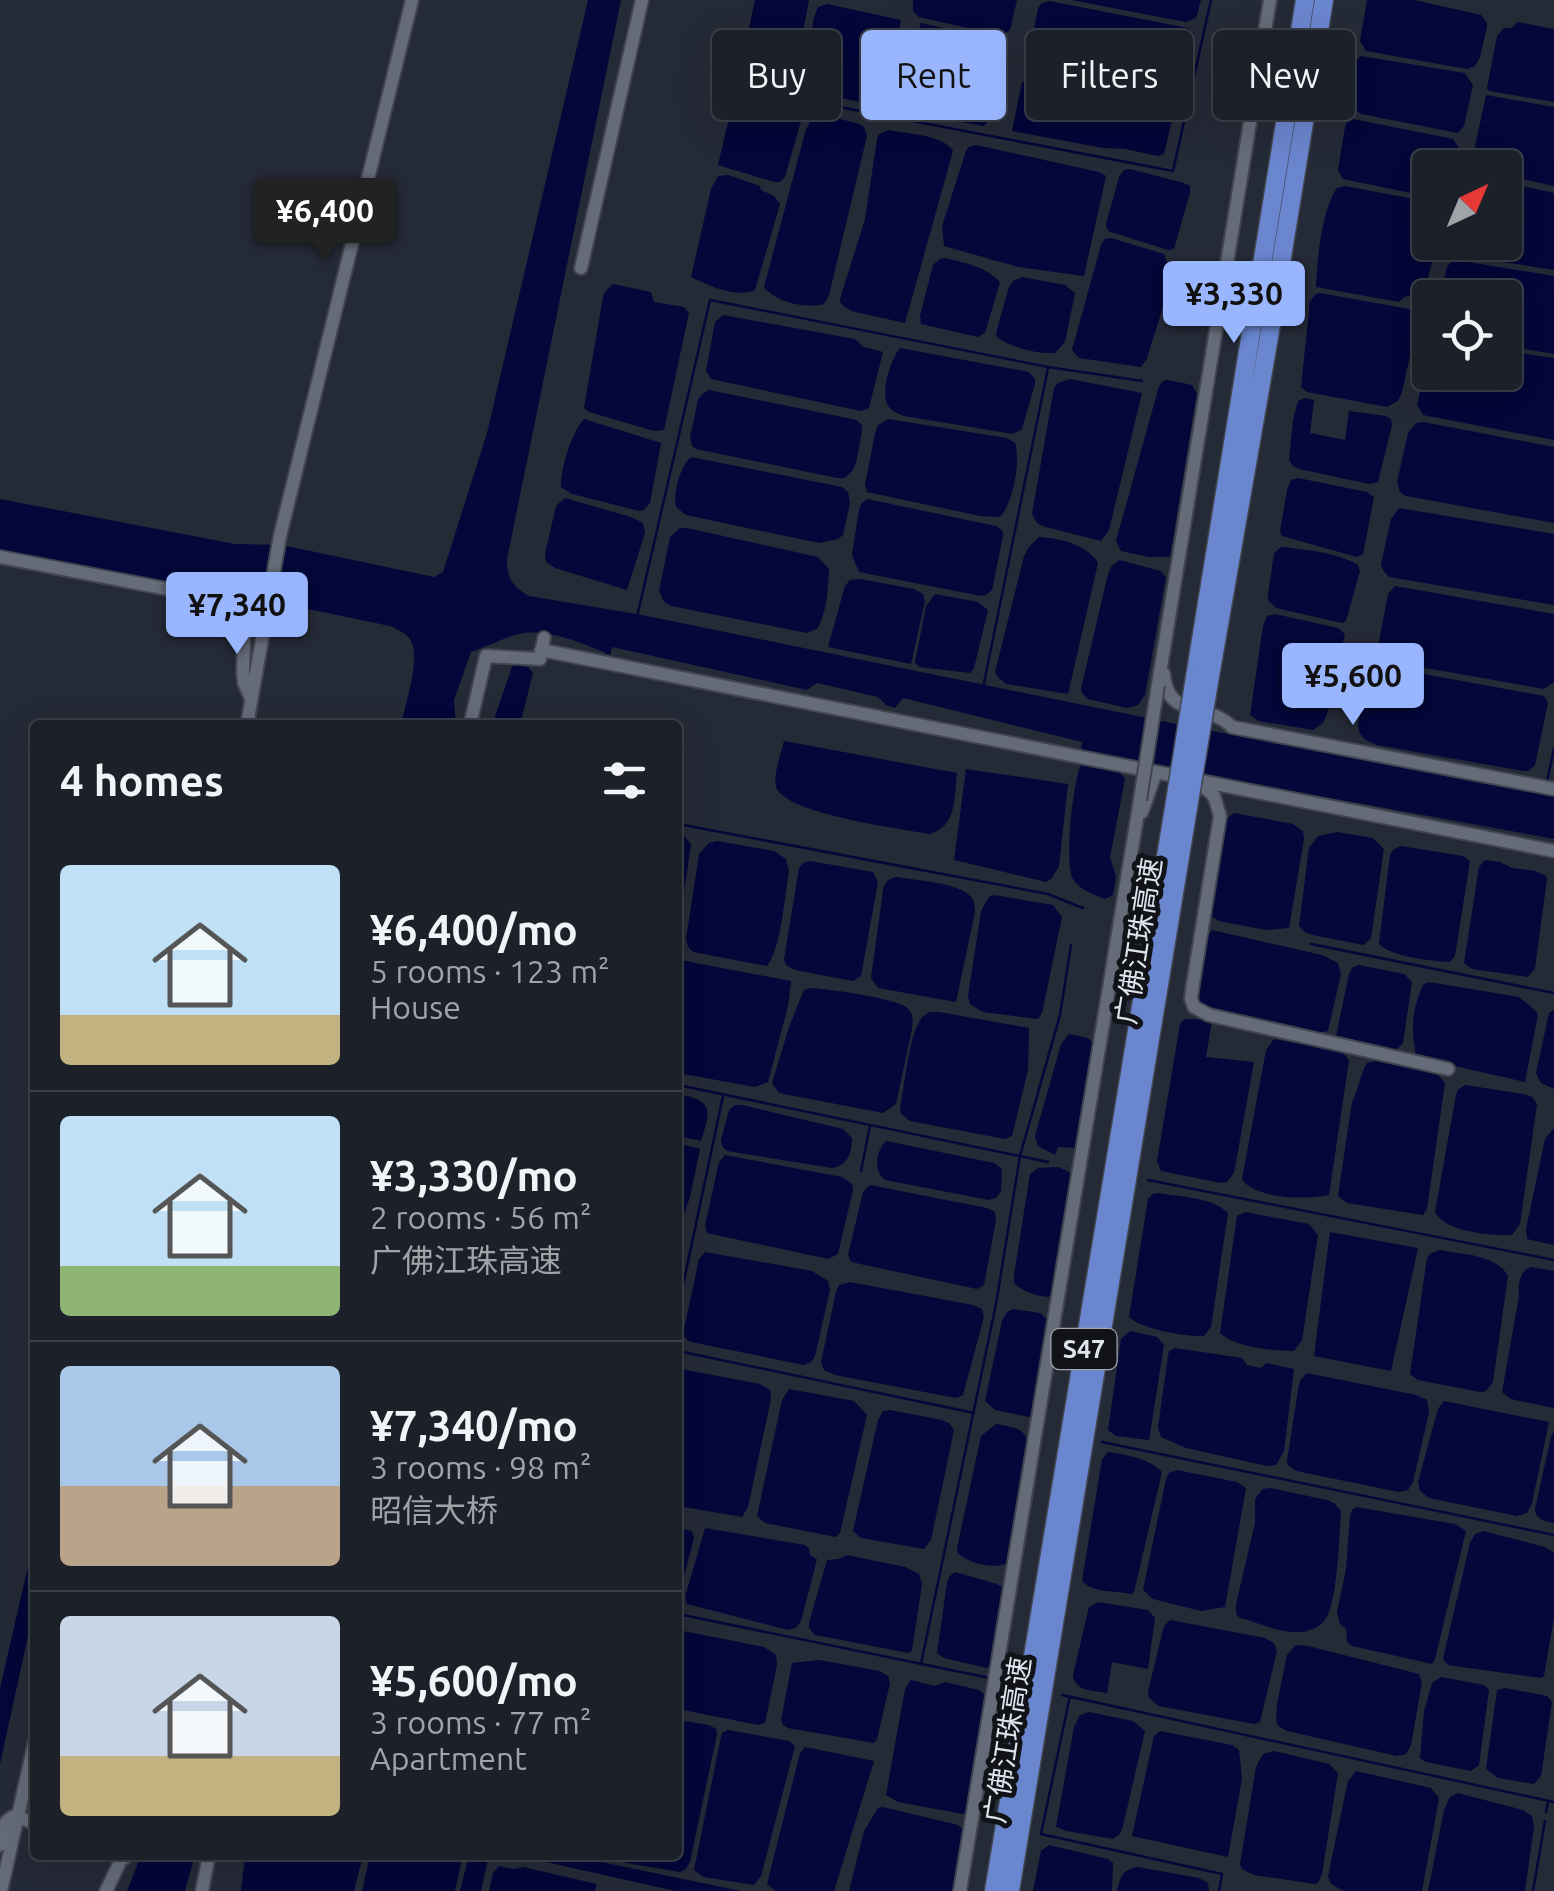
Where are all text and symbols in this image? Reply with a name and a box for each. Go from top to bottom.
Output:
chip: Buy [712,30,841,120]
chip: Rent [861,30,1006,120]
chip: Filters [1026,30,1193,120]
chip: New [1213,30,1355,120]
north arrow [1412,150,1522,260]
map controls [1412,150,1522,390]
pin: ¥6,400 [244,178,406,263]
text: ¥6,400 [276,192,374,228]
pin: ¥3,330 [1153,261,1315,346]
text: ¥3,330 [1185,275,1283,311]
button: locate [1412,280,1522,390]
pin: ¥7,340 [156,572,318,657]
text: ¥7,340 [188,586,286,622]
pin: ¥5,600 [1272,643,1434,728]
text: ¥5,600 [1304,657,1402,693]
icon: filters [597,753,652,808]
text: 4 homes [60,757,224,804]
street label: 广佛江珠高速 [1110,856,1166,1026]
icon: home [140,905,260,1025]
text: ¥6,400/mo [370,906,578,953]
text: 5 rooms · 123 m² [370,953,610,989]
text: House [370,989,461,1025]
text: ¥3,330/mo [370,1152,578,1199]
icon: home [140,1156,260,1276]
text: 2 rooms · 56 m² [370,1199,591,1235]
text: 广佛江珠高速 [370,1242,562,1278]
road number: S47 [1052,1329,1116,1369]
text: ¥7,340/mo [370,1402,578,1449]
icon: home [140,1406,260,1526]
text: 3 rooms · 98 m² [370,1449,591,1485]
text: 昭信大桥 [370,1492,498,1528]
street label: 广佛江珠高速 [979,1655,1035,1825]
icon: home [140,1656,260,1776]
text: ¥5,600/mo [370,1657,578,1704]
text: 3 rooms · 77 m² [370,1704,591,1740]
text: Apartment [370,1740,527,1776]

